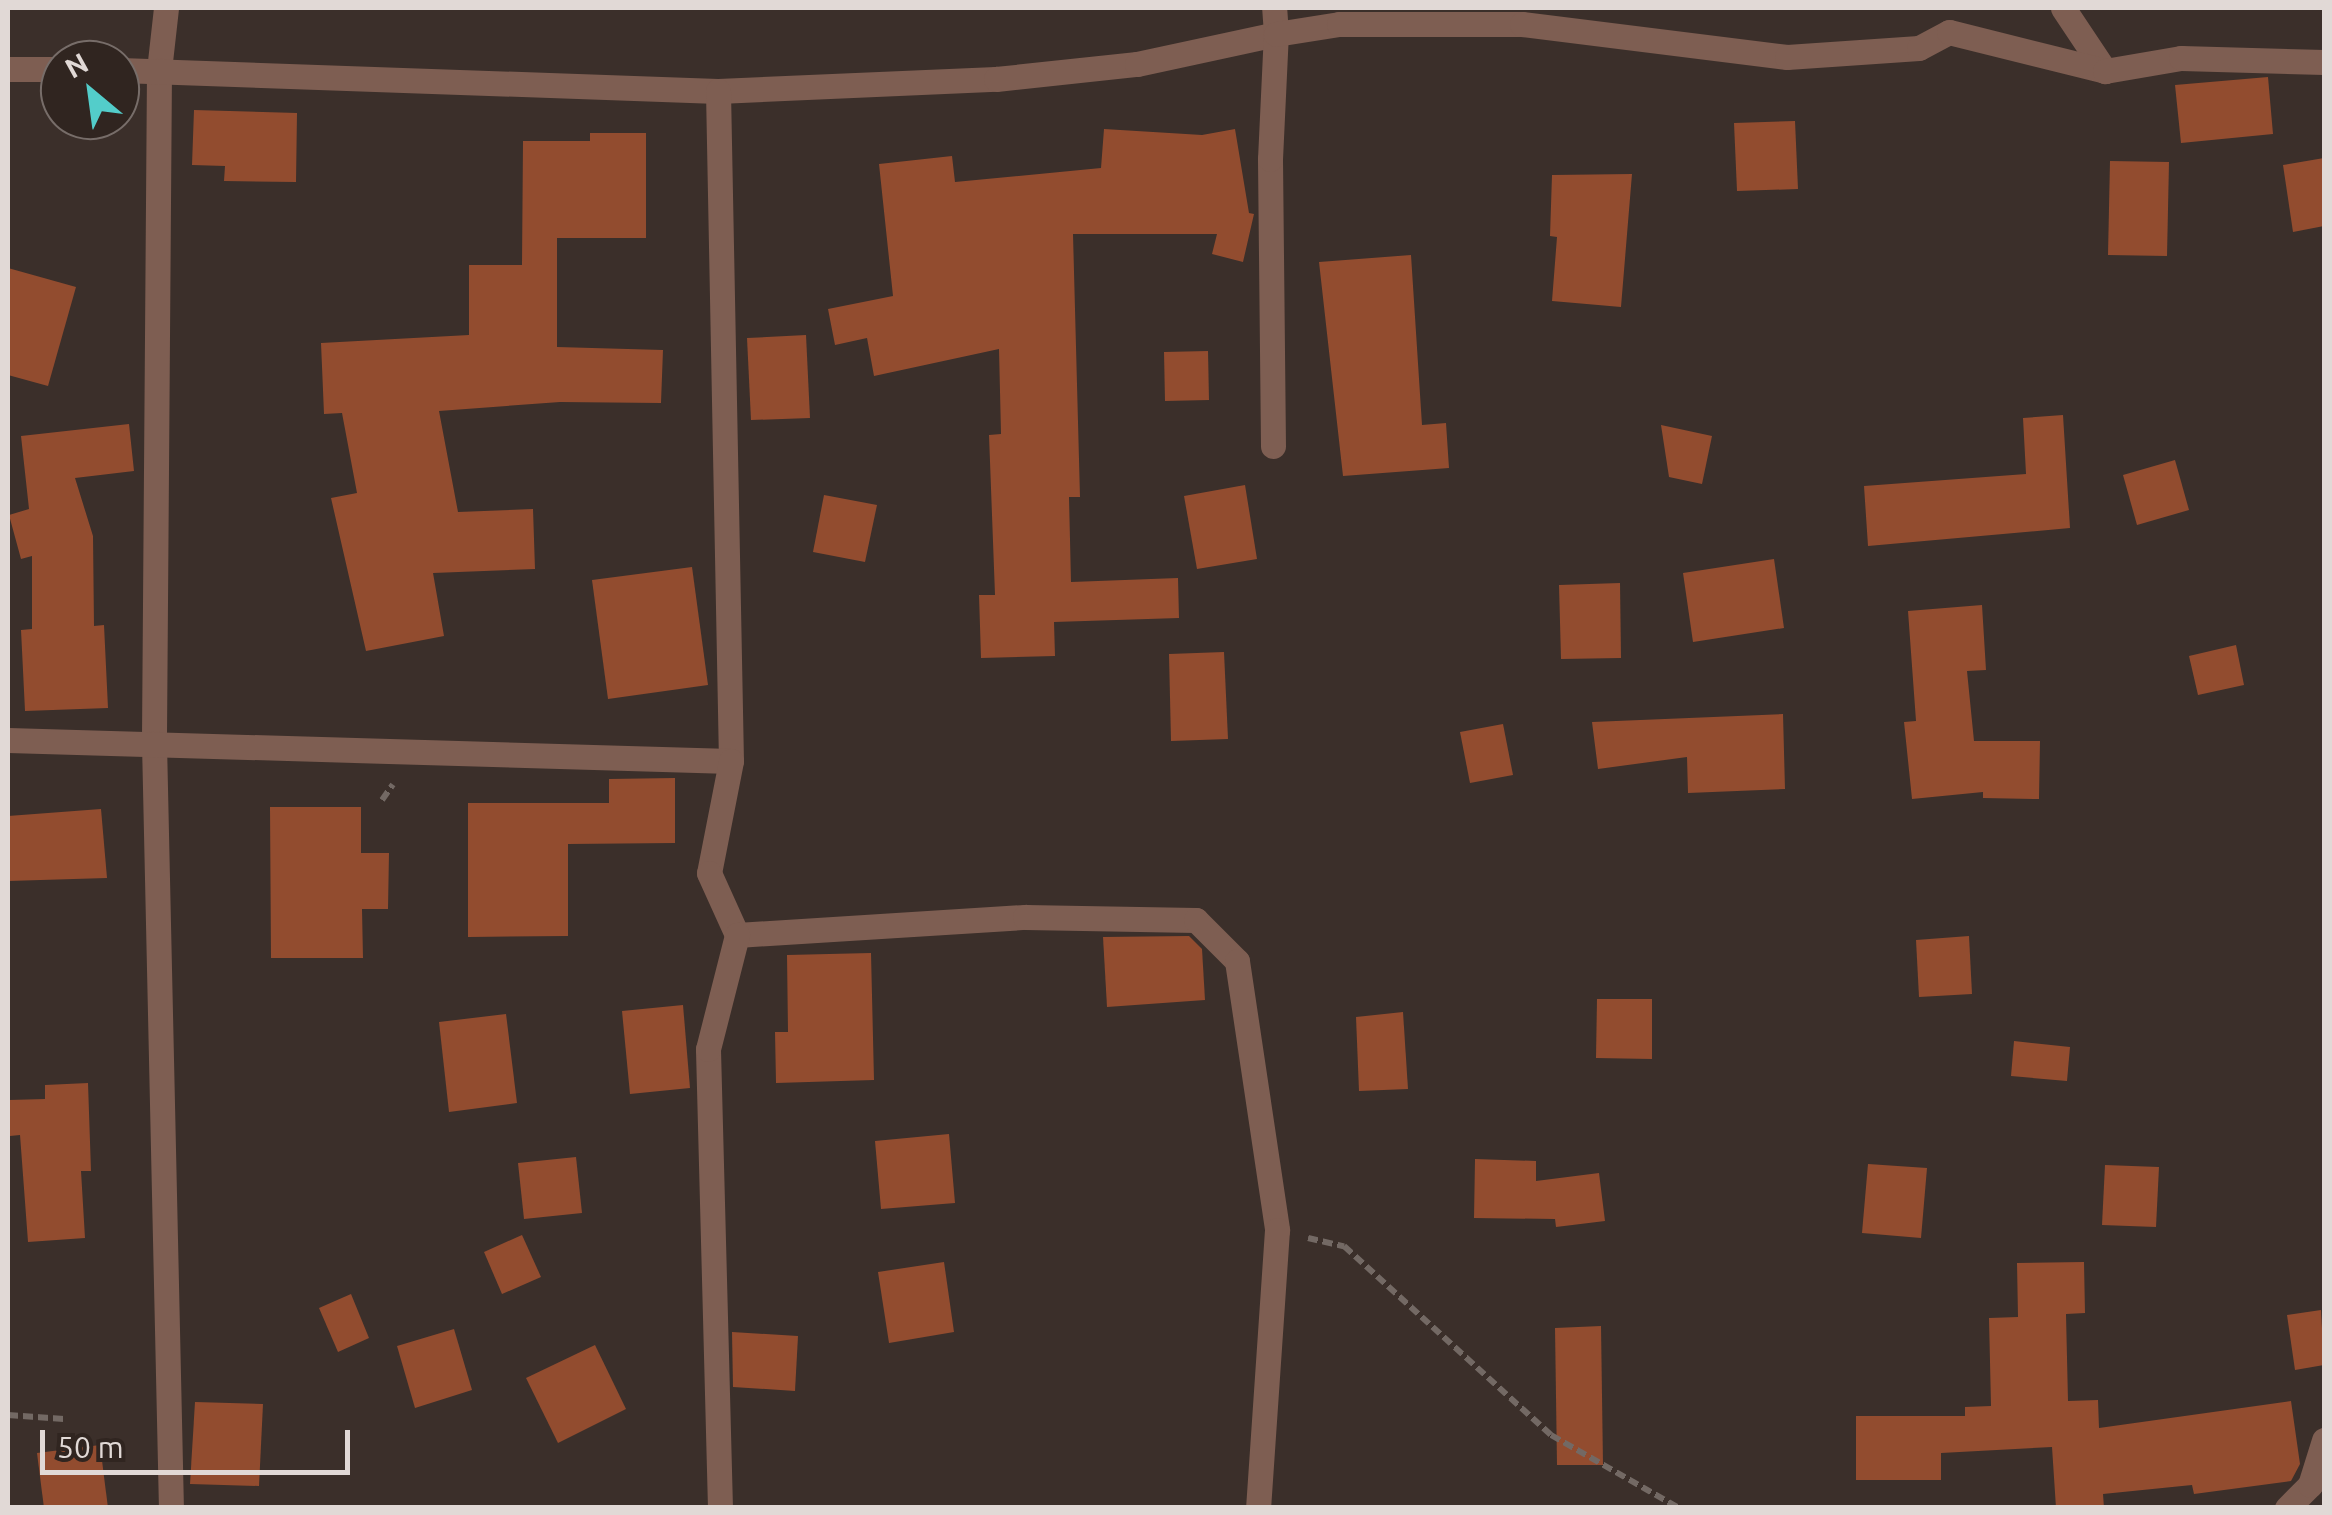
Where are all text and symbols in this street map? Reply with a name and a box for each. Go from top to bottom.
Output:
north arrow [40,40,140,140]
text: N [60,46,93,84]
scale bar [45,1410,355,1472]
text: 50 m [57,1430,124,1464]

